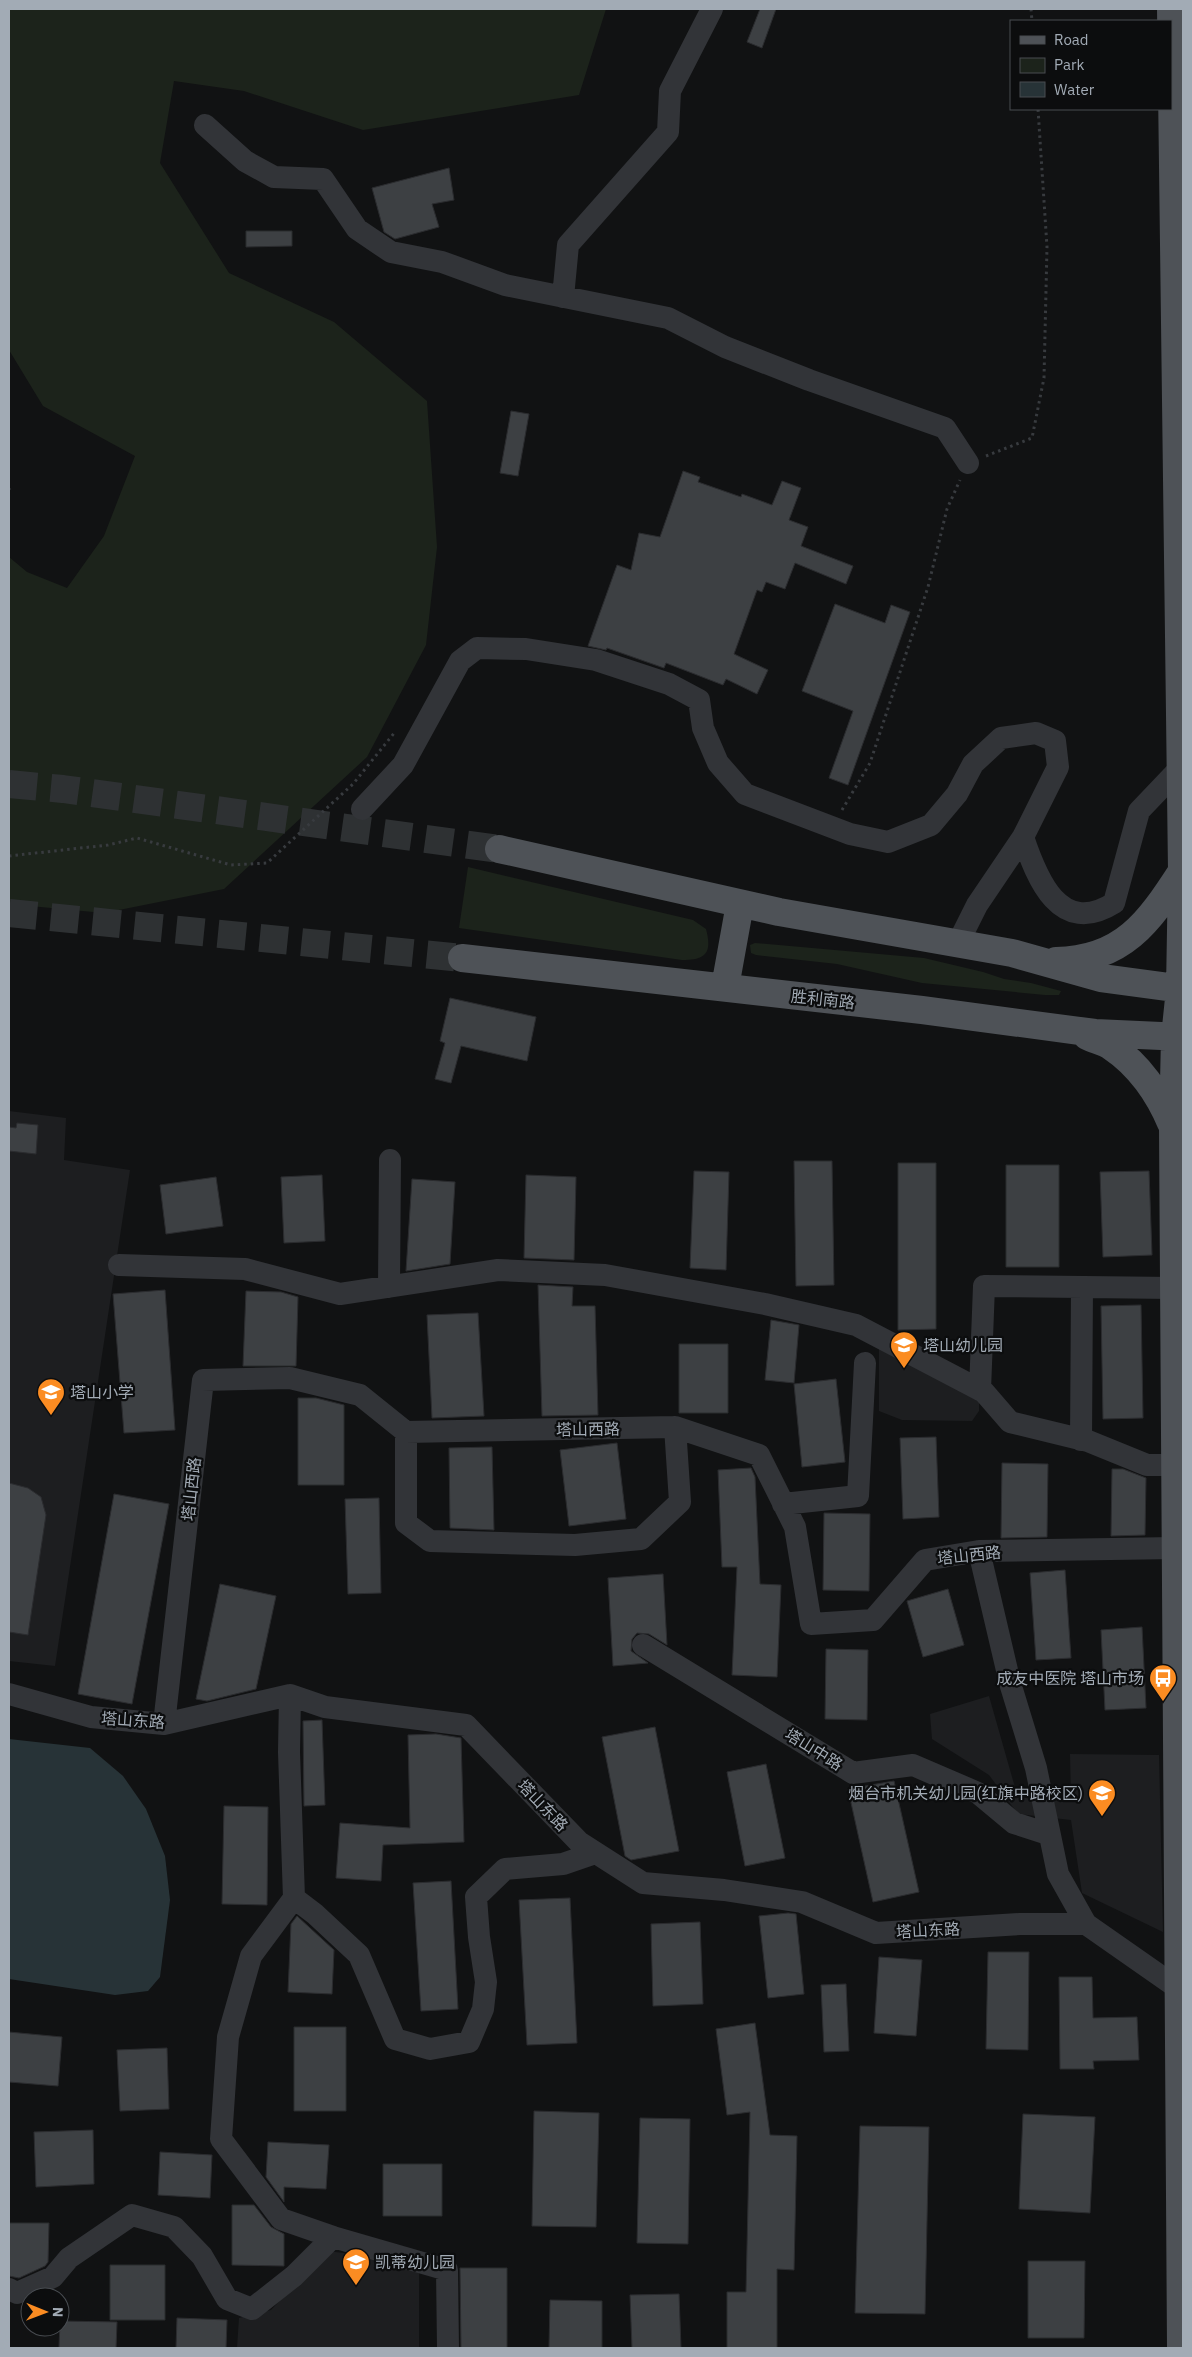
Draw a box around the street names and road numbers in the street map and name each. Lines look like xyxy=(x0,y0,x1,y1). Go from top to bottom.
street label: 胜利南路 xyxy=(790,986,856,1012)
street label: 塔山西路 xyxy=(556,1418,620,1440)
street label: 塔山西路 xyxy=(178,1456,204,1522)
street label: 塔山西路 xyxy=(936,1542,1002,1568)
street label: 塔山东路 xyxy=(100,1708,166,1732)
street label: 塔山中路 xyxy=(782,1724,846,1774)
street label: 塔山东路 xyxy=(514,1775,572,1835)
street label: 塔山东路 xyxy=(896,1918,960,1942)

